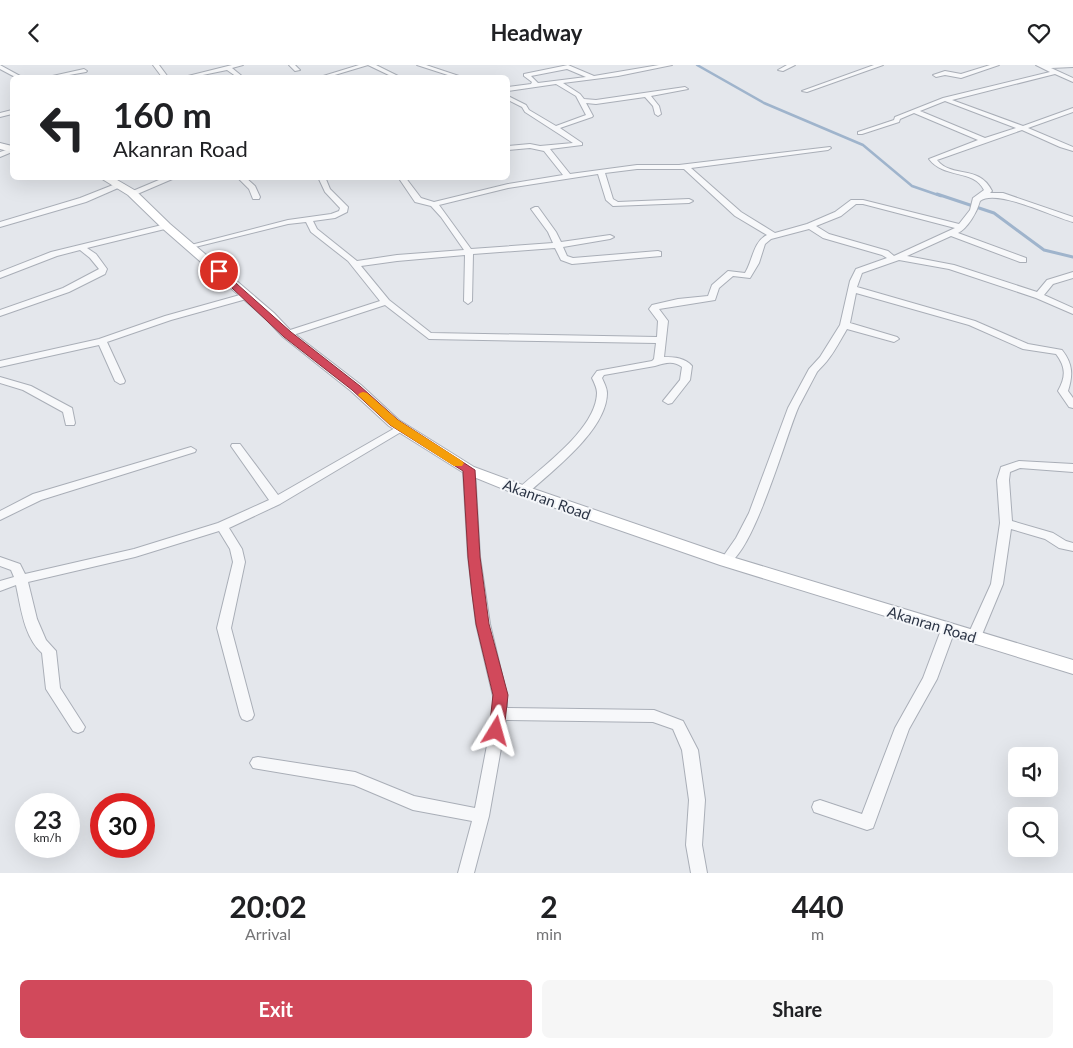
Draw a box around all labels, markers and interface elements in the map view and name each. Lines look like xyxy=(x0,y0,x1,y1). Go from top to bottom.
icon: back xyxy=(20,19,48,47)
text: Headway xyxy=(491,19,582,46)
icon: heart xyxy=(1025,19,1053,47)
text: 160 m xyxy=(113,93,212,135)
icon: left xyxy=(30,95,95,160)
text: Akanran Road xyxy=(113,135,248,162)
pin xyxy=(198,250,240,292)
icon: arrive xyxy=(205,257,233,285)
street label: Akanran Road xyxy=(501,475,593,523)
street label: Akanran Road xyxy=(885,602,979,646)
position arrow xyxy=(469,704,521,756)
map controls xyxy=(1008,747,1058,857)
button: sound xyxy=(1008,747,1058,797)
speed limit sign: 30 xyxy=(90,793,155,858)
text: 23 xyxy=(33,804,62,834)
button: search xyxy=(1008,807,1058,857)
text: km/h xyxy=(33,830,62,845)
text: 20:02 xyxy=(229,888,307,924)
text: 2 xyxy=(540,888,558,924)
text: 440 xyxy=(791,888,844,924)
text: Arrival xyxy=(245,924,291,943)
text: min xyxy=(536,924,562,943)
text: m xyxy=(811,924,824,943)
button: Exit xyxy=(20,980,532,1038)
button: Share xyxy=(542,980,1053,1038)

